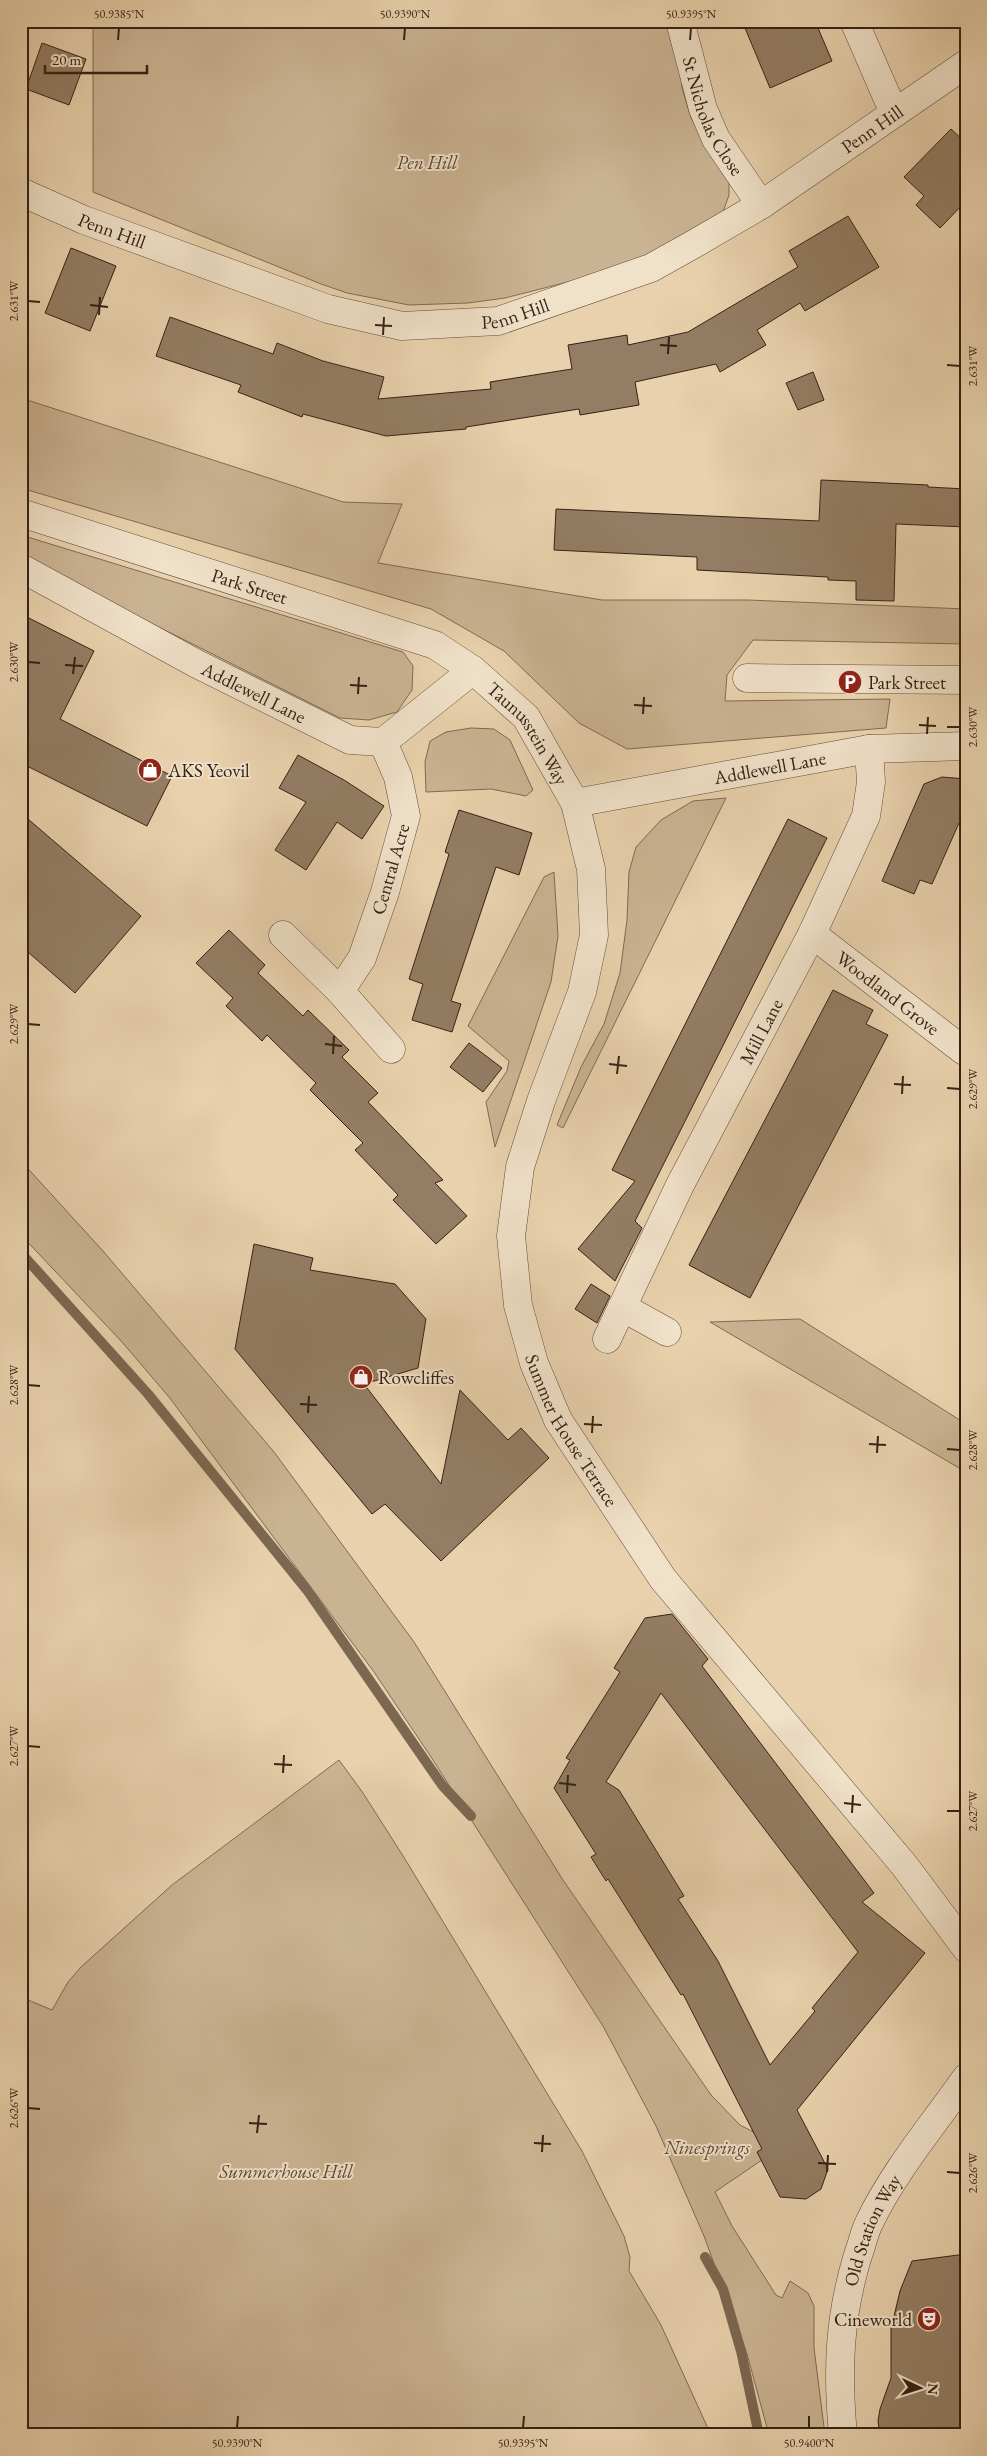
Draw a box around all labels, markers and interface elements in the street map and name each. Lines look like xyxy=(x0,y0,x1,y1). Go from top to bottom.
text: 50.9385°N xyxy=(94,6,145,22)
text: 50.9390°N xyxy=(380,6,431,22)
text: 50.9395°N xyxy=(666,6,717,22)
scale bar xyxy=(45,42,148,74)
text: 20 m xyxy=(52,50,81,69)
street label: St Nicholas Close xyxy=(677,54,749,181)
street label: Penn Hill xyxy=(836,99,908,159)
park label: Pen Hill xyxy=(396,150,458,175)
street label: Penn Hill xyxy=(74,207,150,255)
text: 2.631°W xyxy=(6,280,22,321)
street label: Penn Hill xyxy=(481,292,553,335)
text: 2.631°W xyxy=(965,345,981,386)
street label: Park Street xyxy=(209,563,291,610)
text: 2.630°W xyxy=(6,641,22,682)
street label: Addlewell Lane xyxy=(196,656,310,729)
parking icon: Park Street xyxy=(837,669,863,695)
place label: Park Street xyxy=(868,670,946,695)
street label: Taunusstein Way xyxy=(482,676,574,790)
text: 2.630°W xyxy=(965,706,981,747)
street label: Addlewell Lane xyxy=(711,745,828,790)
shop icon: AKS Yeovil xyxy=(137,757,163,783)
place label: AKS Yeovil xyxy=(167,758,250,783)
street label: Central Acre xyxy=(366,821,415,918)
street label: Woodland Grove xyxy=(831,945,945,1041)
street label: Mill Lane xyxy=(734,994,789,1069)
text: 2.629°W xyxy=(6,1003,22,1044)
text: 2.629°W xyxy=(965,1068,981,1109)
street label: Summer House Terrace xyxy=(519,1351,624,1511)
text: 2.628°W xyxy=(6,1364,22,1405)
shop icon: Rowcliffes xyxy=(348,1364,374,1390)
place label: Rowcliffes xyxy=(378,1365,454,1390)
text: 2.628°W xyxy=(965,1429,981,1470)
text: 2.627°W xyxy=(6,1725,22,1766)
text: 2.627°W xyxy=(965,1790,981,1831)
text: 2.626°W xyxy=(6,2087,22,2128)
park label: Ninesprings xyxy=(663,2135,751,2160)
text: 2.626°W xyxy=(965,2152,981,2193)
park label: Summerhouse Hill xyxy=(218,2159,353,2184)
street label: Old Station Way xyxy=(838,2169,907,2289)
theatre icon: Cineworld xyxy=(916,2306,942,2332)
place label: Cineworld xyxy=(834,2307,912,2332)
north arrow xyxy=(894,2364,944,2414)
text: N xyxy=(924,2383,942,2396)
text: 50.9390°N xyxy=(212,2435,263,2451)
text: 50.9395°N xyxy=(498,2435,549,2451)
text: 50.9400°N xyxy=(784,2435,835,2451)

